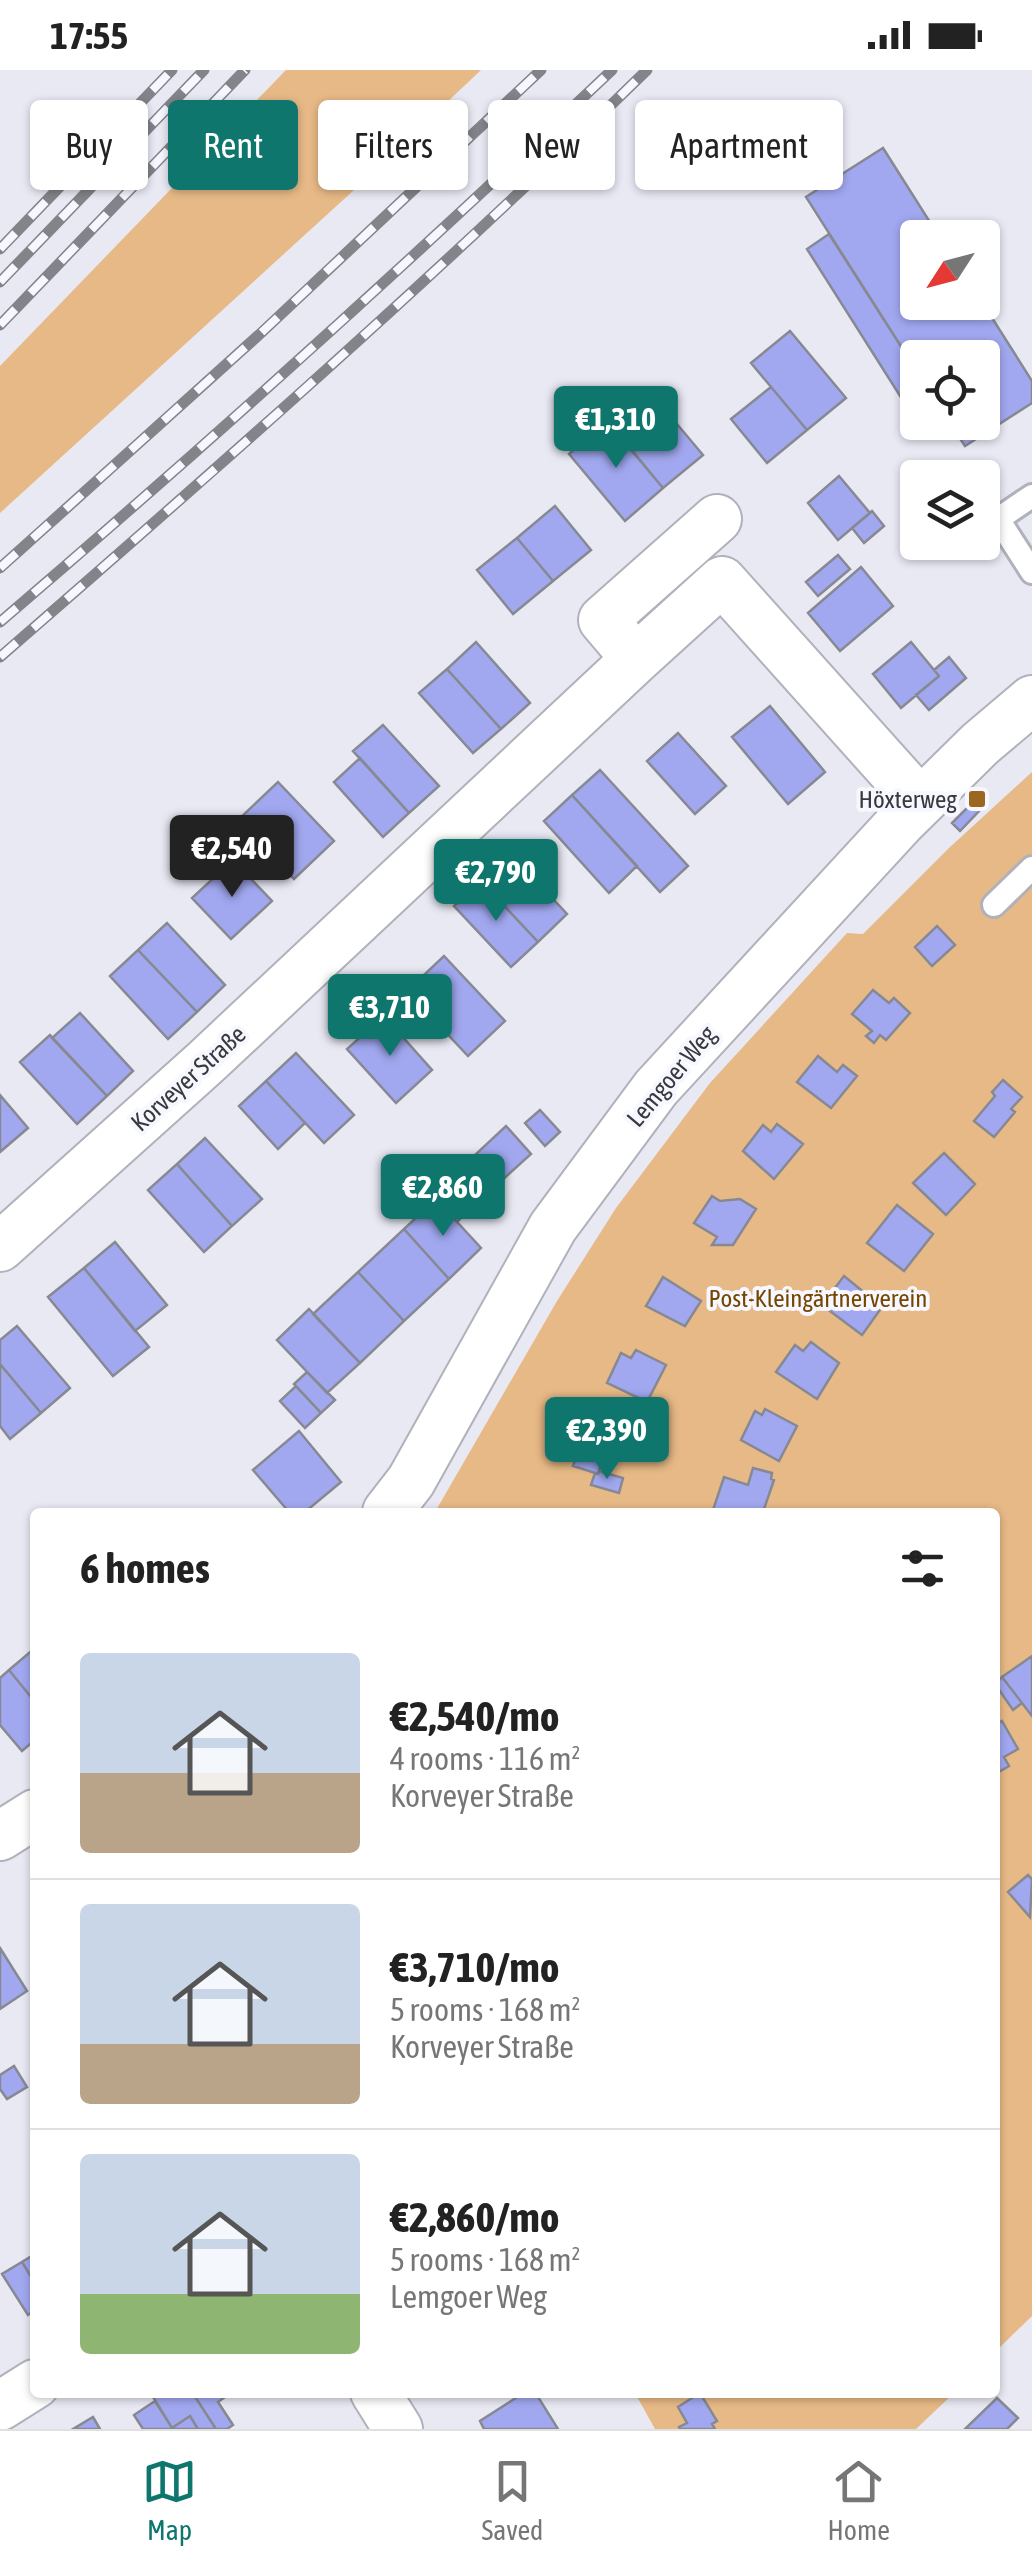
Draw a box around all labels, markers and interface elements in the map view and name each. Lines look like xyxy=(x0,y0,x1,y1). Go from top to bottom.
text: 17:55 xyxy=(50,14,128,57)
chip: Buy xyxy=(30,100,148,190)
chip: Rent xyxy=(168,100,298,190)
chip: Filters xyxy=(318,100,468,190)
chip: New xyxy=(488,100,615,190)
chip: Apartment xyxy=(635,100,843,190)
north arrow xyxy=(900,220,1000,320)
map controls xyxy=(900,220,1000,560)
button: locate xyxy=(900,340,1000,440)
pin: €1,310 xyxy=(535,386,697,471)
text: €1,310 xyxy=(576,400,656,437)
button: layers xyxy=(900,460,1000,560)
place label: Höxterweg xyxy=(858,785,957,813)
marker: Höxterweg xyxy=(966,788,988,810)
pin: €2,540 xyxy=(151,815,313,900)
text: €2,540 xyxy=(192,829,272,866)
pin: €2,790 xyxy=(415,839,577,924)
text: €2,790 xyxy=(456,853,536,890)
pin: €3,710 xyxy=(309,974,471,1059)
text: €3,710 xyxy=(350,988,430,1025)
street label: Korveyer Straße xyxy=(125,1020,251,1136)
street label: Lemgoer Weg xyxy=(621,1020,721,1132)
pin: €2,860 xyxy=(362,1154,524,1239)
text: €2,860 xyxy=(403,1168,483,1205)
park label: Post-Kleingärtnerverein xyxy=(709,1284,927,1312)
pin: €2,390 xyxy=(526,1397,688,1482)
text: €2,390 xyxy=(567,1411,647,1448)
icon: filters xyxy=(895,1541,950,1596)
text: 6 homes xyxy=(80,1544,210,1592)
text: €2,540/mo xyxy=(390,1692,560,1740)
icon: home xyxy=(160,1693,280,1813)
text: 4 rooms · 116 m² xyxy=(390,1740,580,1777)
text: Korveyer Straße xyxy=(390,1777,574,1814)
text: €3,710/mo xyxy=(390,1943,560,1991)
icon: home xyxy=(160,1944,280,2064)
text: 5 rooms · 168 m² xyxy=(390,1991,580,2028)
text: Korveyer Straße xyxy=(390,2028,574,2065)
text: €2,860/mo xyxy=(390,2193,560,2241)
icon: home xyxy=(160,2194,280,2314)
text: 5 rooms · 168 m² xyxy=(390,2241,580,2278)
text: Lemgoer Weg xyxy=(390,2278,547,2315)
tab: Map xyxy=(142,2454,197,2546)
tab: Saved xyxy=(481,2454,543,2546)
tab: Home xyxy=(828,2454,890,2546)

